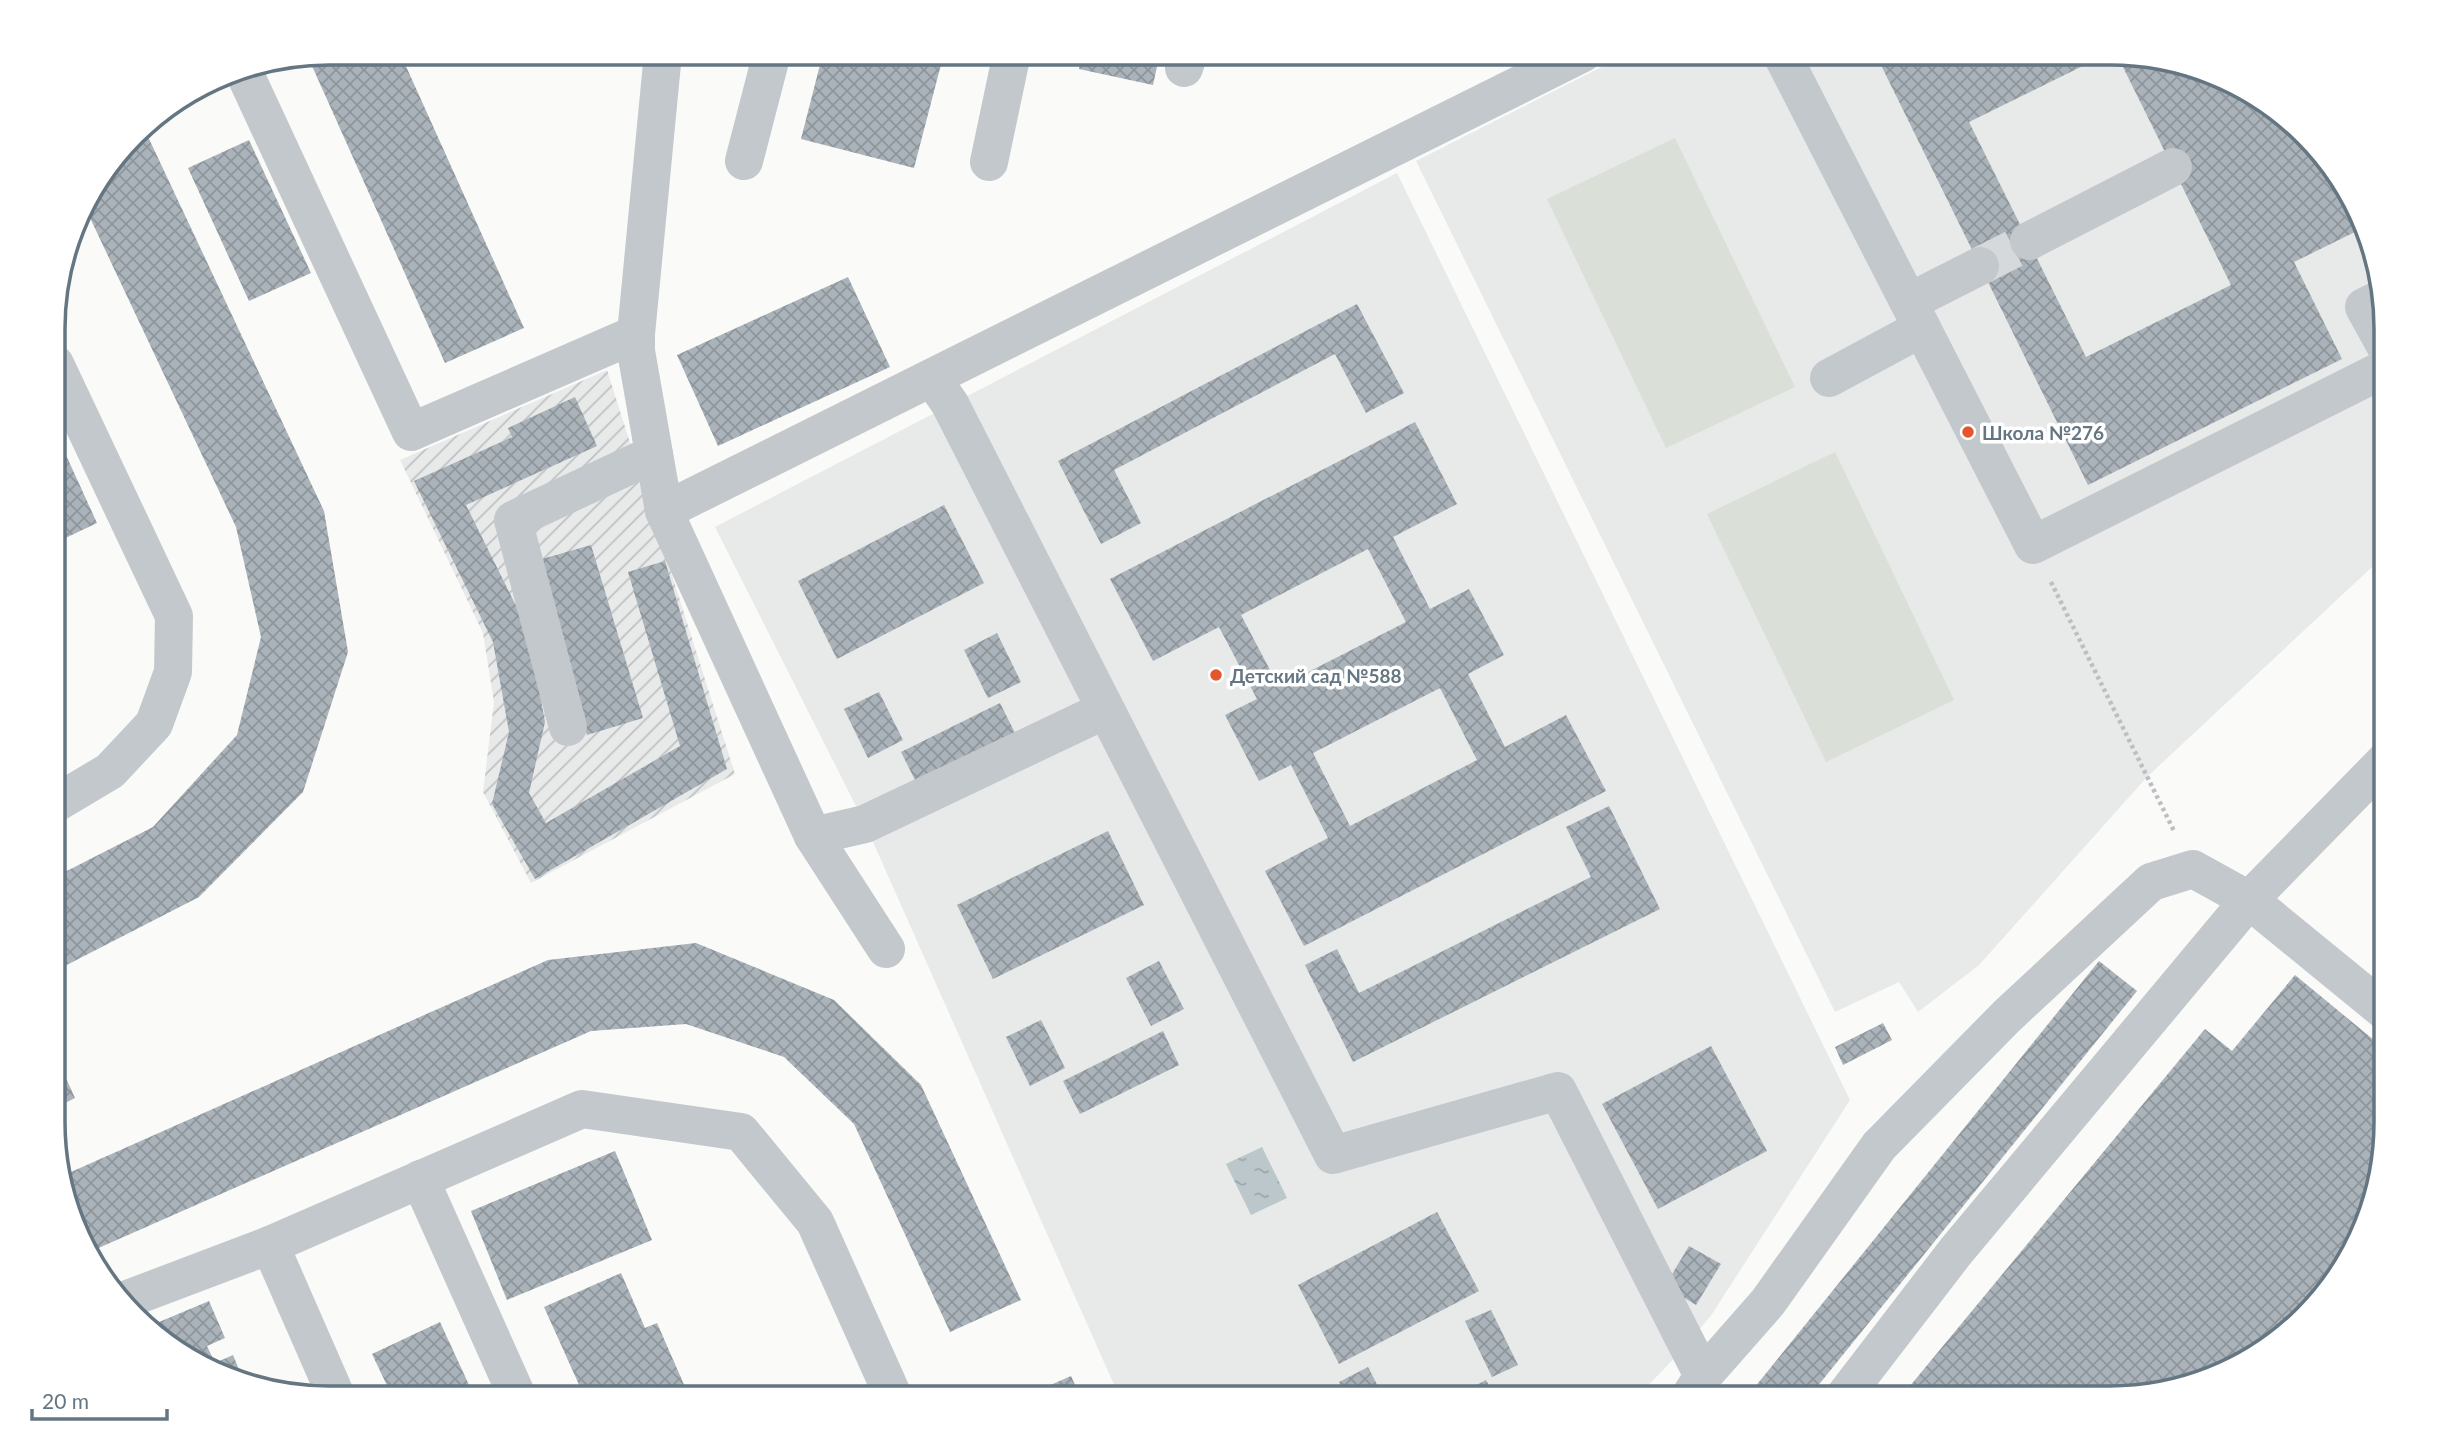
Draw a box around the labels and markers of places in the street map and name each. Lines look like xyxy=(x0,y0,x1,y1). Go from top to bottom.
place label: Школа №276 xyxy=(1982,421,2104,444)
marker: Школа №276 xyxy=(1960,424,1976,440)
place label: Детский сад №588 xyxy=(1230,664,1402,687)
marker: Детский сад №588 xyxy=(1208,667,1224,683)

